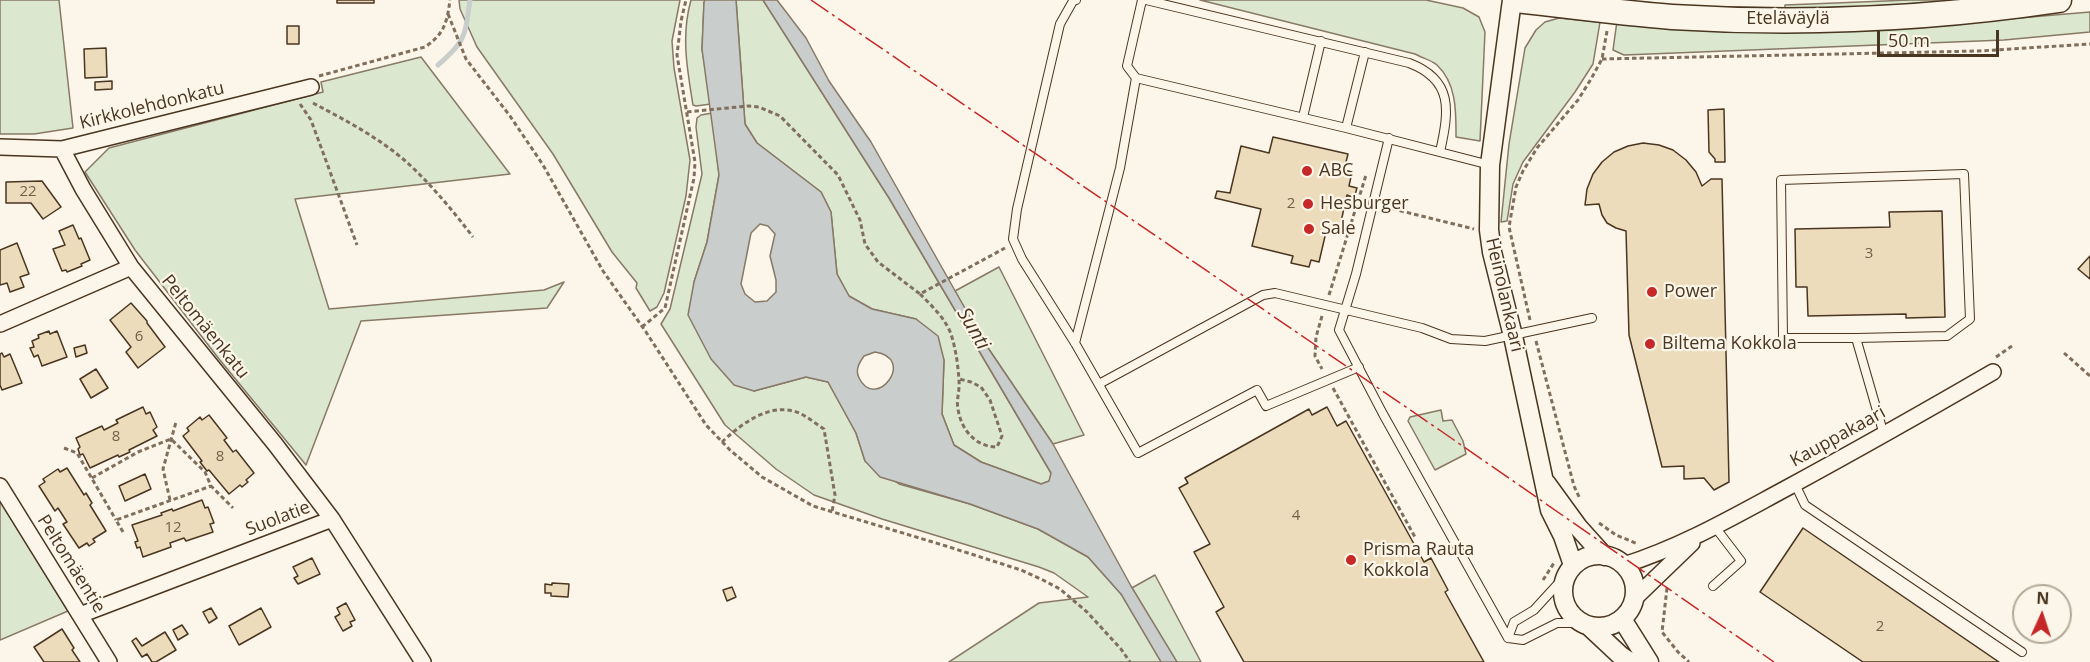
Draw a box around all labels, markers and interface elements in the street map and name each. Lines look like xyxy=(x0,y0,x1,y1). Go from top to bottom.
street label: Eteläväylä xyxy=(1746,8,1830,30)
scale bar xyxy=(1880,18,2002,56)
text: 50 m xyxy=(1888,28,1930,52)
street label: Kirkkolehdonkatu xyxy=(78,78,226,134)
place label: ABC xyxy=(1319,160,1353,182)
marker: ABC xyxy=(1300,164,1314,178)
house number: 22 xyxy=(19,183,37,201)
place label: Hesburger xyxy=(1320,193,1409,215)
house number: 2 xyxy=(1287,195,1295,213)
marker: Hesburger xyxy=(1301,197,1315,211)
place label: Sale xyxy=(1321,218,1356,240)
marker: Sale xyxy=(1302,222,1316,236)
street label: Heinolankaari xyxy=(1480,236,1528,354)
house number: 3 xyxy=(1865,245,1873,263)
street label: Peltomäenkatu xyxy=(157,271,253,383)
place label: Power xyxy=(1664,281,1717,303)
marker: Power xyxy=(1645,285,1659,299)
water label: Sunti xyxy=(951,304,995,354)
house number: 6 xyxy=(135,328,143,346)
place label: Biltema Kokkola xyxy=(1662,333,1797,355)
marker: Biltema Kokkola xyxy=(1643,337,1657,351)
street label: Kauppakaari xyxy=(1787,402,1889,472)
house number: 8 xyxy=(112,428,120,446)
house number: 8 xyxy=(216,448,224,466)
street label: Suolatie xyxy=(243,497,313,541)
house number: 4 xyxy=(1292,507,1300,525)
street label: Peltomäentie xyxy=(32,511,110,617)
house number: 12 xyxy=(164,519,182,537)
place label: Prisma Rauta Kokkola xyxy=(1363,539,1474,582)
marker: Prisma Rauta Kokkola xyxy=(1344,553,1358,567)
north arrow xyxy=(2012,584,2072,644)
text: N xyxy=(2036,587,2050,609)
house number: 2 xyxy=(1876,618,1884,636)

